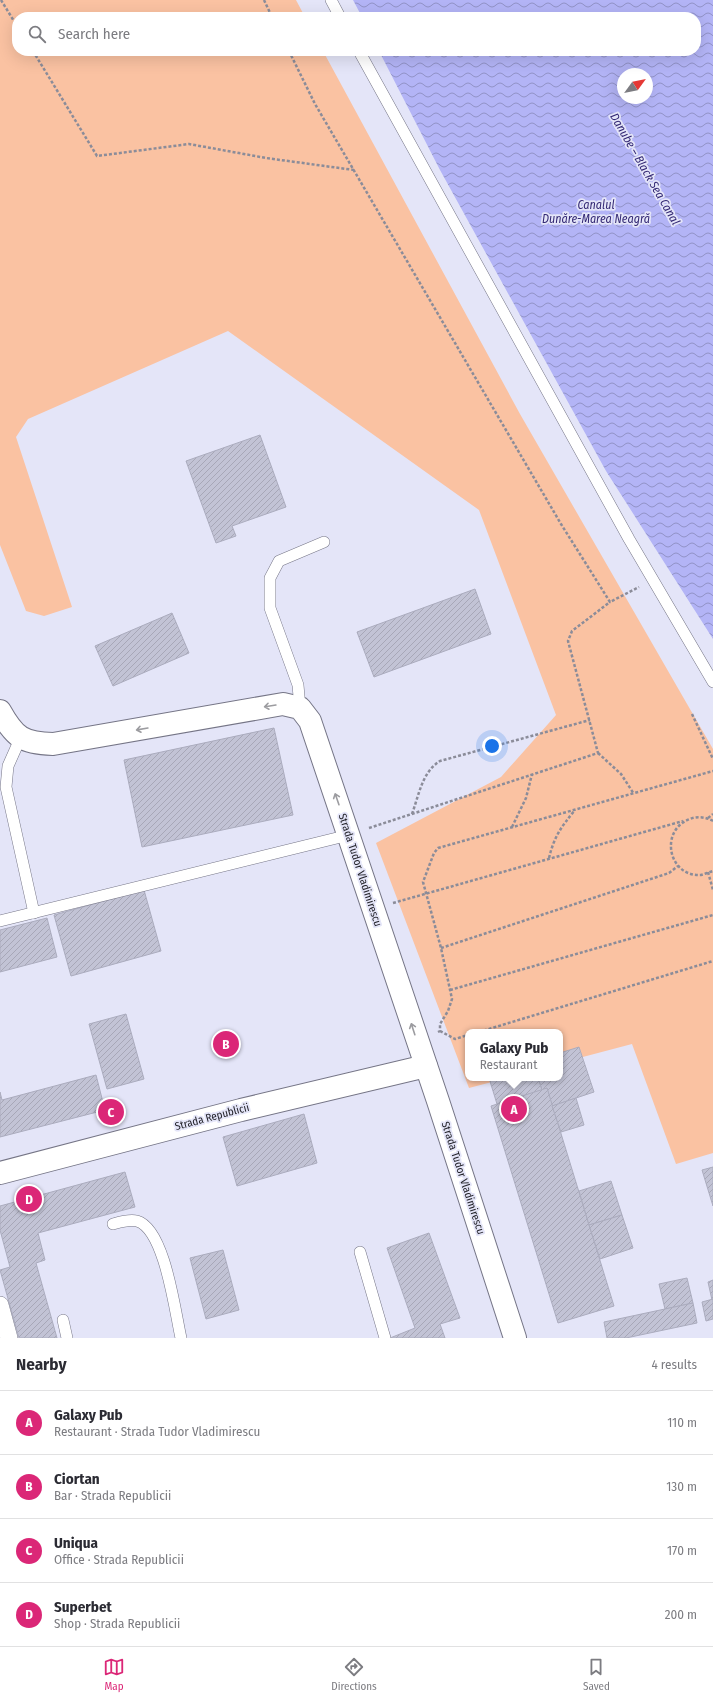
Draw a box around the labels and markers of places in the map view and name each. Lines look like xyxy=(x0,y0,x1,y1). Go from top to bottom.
pin: B xyxy=(213,1029,239,1059)
pin: A xyxy=(501,1094,527,1124)
pin: C xyxy=(98,1097,124,1127)
pin: D xyxy=(16,1184,42,1214)

